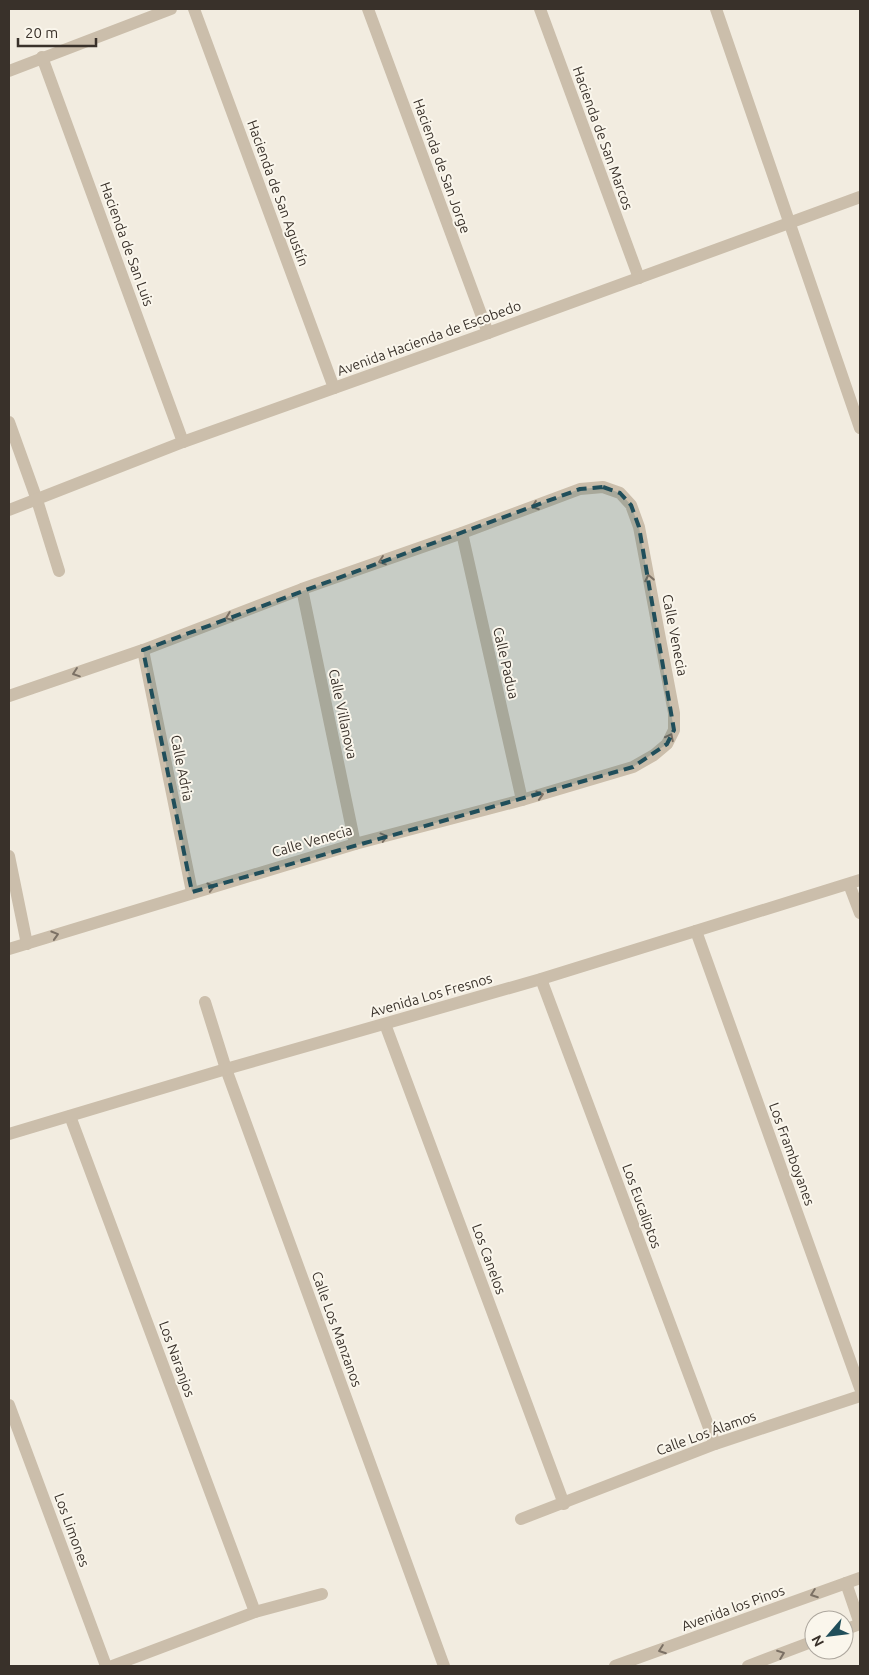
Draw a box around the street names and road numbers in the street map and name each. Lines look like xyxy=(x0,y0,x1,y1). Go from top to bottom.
street label: Hacienda de San Marcos xyxy=(570,64,636,212)
street label: Hacienda de San Jorge xyxy=(410,96,474,236)
street label: Hacienda de San Agustín xyxy=(244,118,312,268)
street label: Hacienda de San Luis xyxy=(97,180,157,308)
street label: Avenida Hacienda de Escobedo xyxy=(335,297,523,379)
street label: Calle Venecia xyxy=(659,593,691,677)
street label: Calle Padua xyxy=(490,626,522,700)
street label: Calle Villanova xyxy=(326,668,360,760)
street label: Calle Adria xyxy=(168,733,196,803)
street label: Calle Venecia xyxy=(270,822,354,860)
street label: Avenida Los Fresnos xyxy=(368,970,494,1020)
street label: Los Framboyanes xyxy=(766,1100,818,1208)
street label: Los Eucaliptos xyxy=(619,1161,665,1251)
street label: Los Canelos xyxy=(469,1221,509,1297)
street label: Calle Los Manzanos xyxy=(309,1269,365,1389)
street label: Los Naranjos xyxy=(156,1319,198,1399)
street label: Calle Los Álamos xyxy=(654,1407,758,1458)
street label: Los Limones xyxy=(51,1491,93,1569)
street label: Avenida los Pinos xyxy=(679,1582,787,1634)

